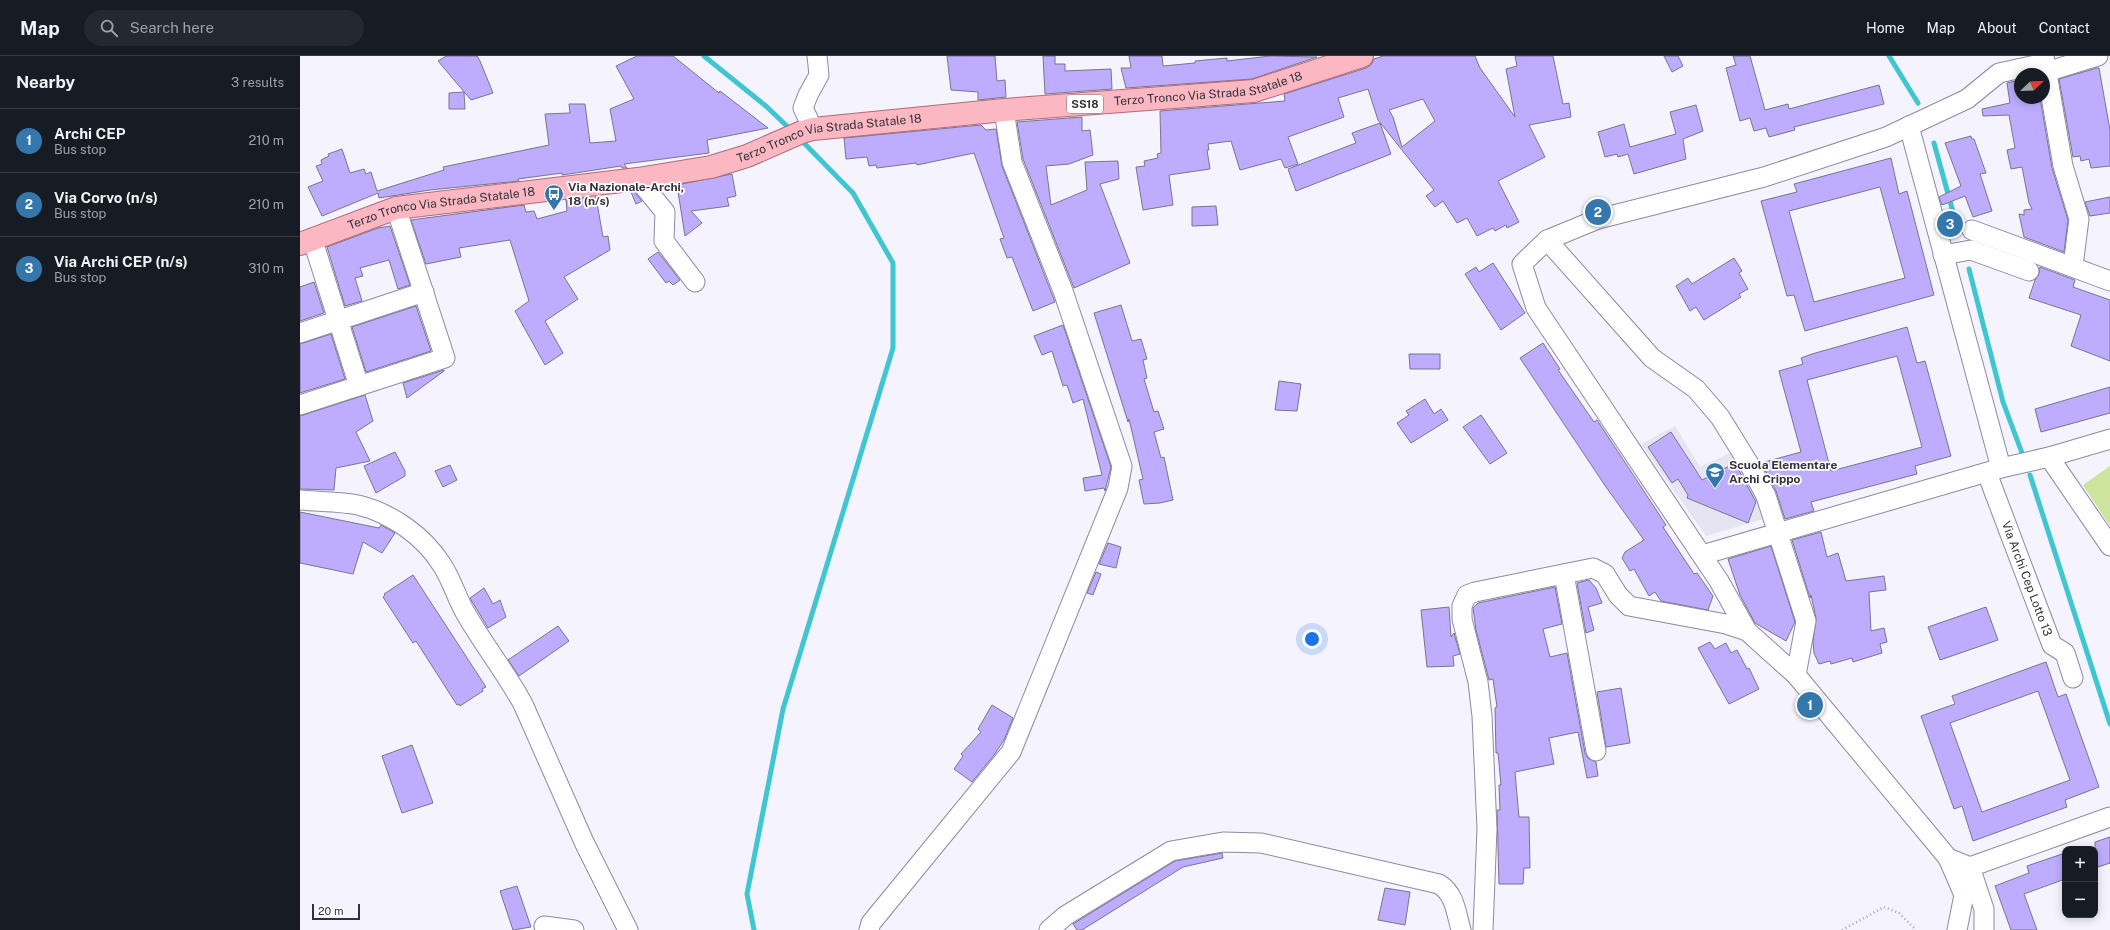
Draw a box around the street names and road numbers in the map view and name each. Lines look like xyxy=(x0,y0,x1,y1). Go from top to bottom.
street label: Terzo Tronco Via Strada Statale 18 xyxy=(1113,69,1304,109)
road number: SS18 xyxy=(1067,95,1103,113)
street label: Terzo Tronco Via Strada Statale 18 xyxy=(735,111,923,166)
street label: Terzo Tronco Via Strada Statale 18 xyxy=(346,184,536,232)
street label: Via Archi Cep Lotto 13 xyxy=(1999,519,2055,638)

